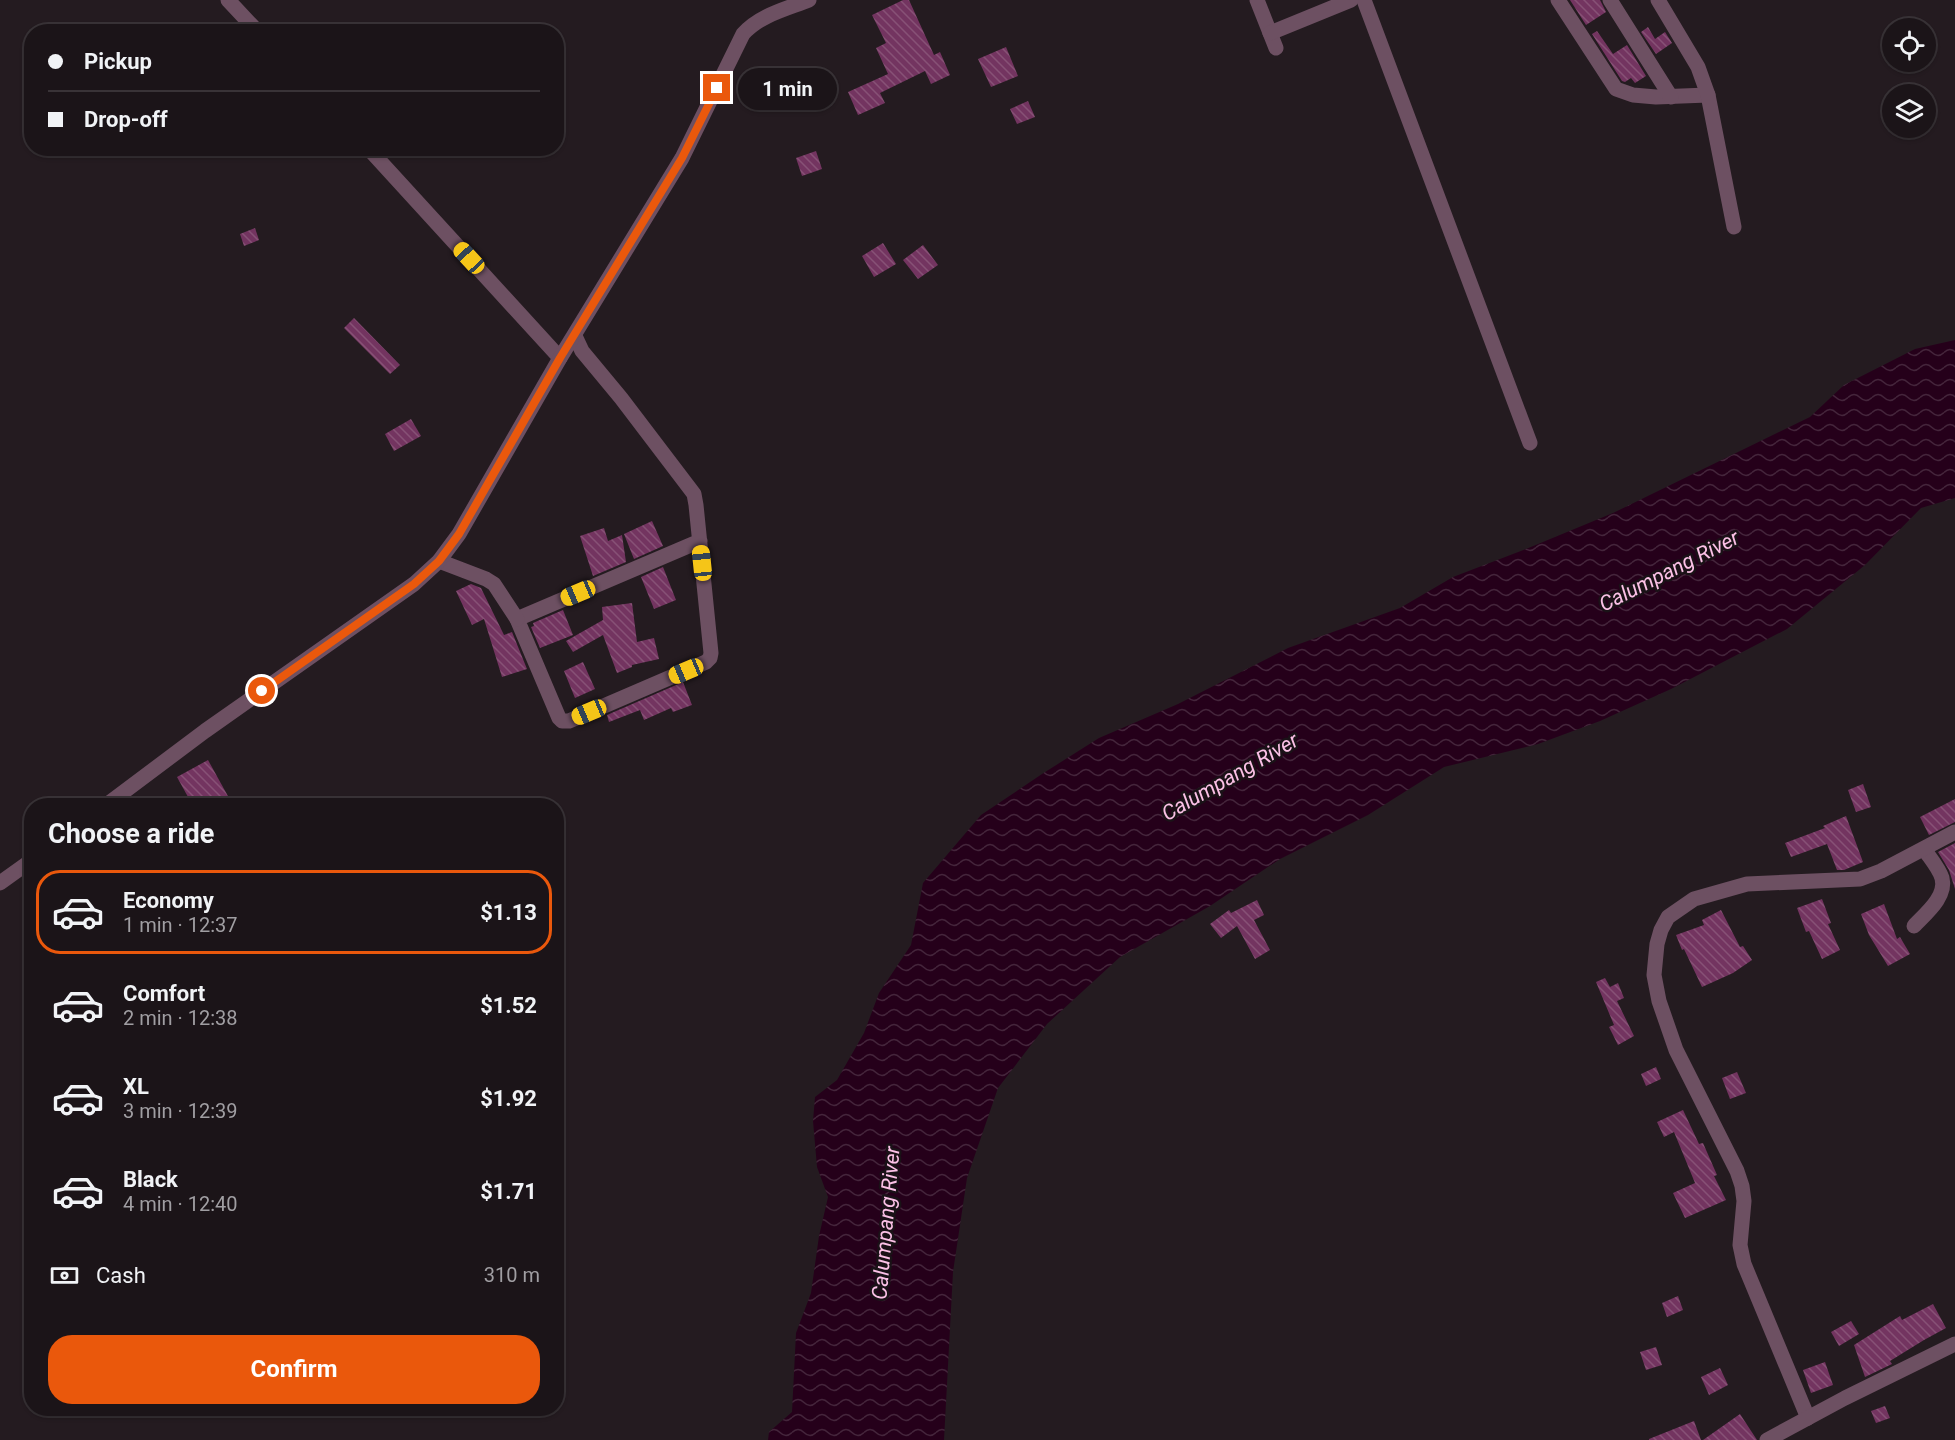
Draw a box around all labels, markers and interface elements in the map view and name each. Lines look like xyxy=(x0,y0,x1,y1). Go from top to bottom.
map controls xyxy=(1882,18,1936,138)
button: locate xyxy=(1882,18,1936,72)
text: Pickup xyxy=(84,49,152,74)
callout: 1 min xyxy=(738,67,837,109)
route end xyxy=(703,74,730,101)
text: 1 min xyxy=(762,77,813,101)
button: layers xyxy=(1882,84,1936,138)
text: Drop-off xyxy=(84,107,168,132)
car xyxy=(450,239,488,277)
water label: Calumpang River xyxy=(1595,525,1744,617)
car xyxy=(691,544,713,582)
car xyxy=(558,578,598,608)
car xyxy=(666,656,706,686)
route start xyxy=(248,677,275,704)
car xyxy=(569,697,609,727)
water label: Calumpang River xyxy=(1157,728,1304,826)
text: Choose a ride xyxy=(48,818,214,850)
icon: car xyxy=(51,885,105,939)
text: Economy xyxy=(123,888,214,913)
text: $1.13 xyxy=(480,900,537,925)
text: 1 min · 12:37 xyxy=(123,913,238,937)
icon: car xyxy=(51,978,105,1032)
text: Comfort xyxy=(123,981,205,1006)
text: $1.52 xyxy=(480,993,537,1018)
text: 2 min · 12:38 xyxy=(123,1006,238,1030)
icon: car xyxy=(51,1071,105,1125)
text: XL xyxy=(123,1074,149,1099)
text: $1.92 xyxy=(480,1086,537,1111)
text: 3 min · 12:39 xyxy=(123,1099,238,1123)
water label: Calumpang River xyxy=(867,1144,905,1301)
icon: car xyxy=(51,1164,105,1218)
text: Black xyxy=(123,1167,178,1192)
text: $1.71 xyxy=(480,1179,537,1204)
text: 4 min · 12:40 xyxy=(123,1192,238,1216)
icon: cash xyxy=(48,1259,81,1292)
text: Cash xyxy=(96,1263,146,1288)
text: 310 m xyxy=(484,1263,540,1287)
button: Confirm xyxy=(48,1335,540,1404)

